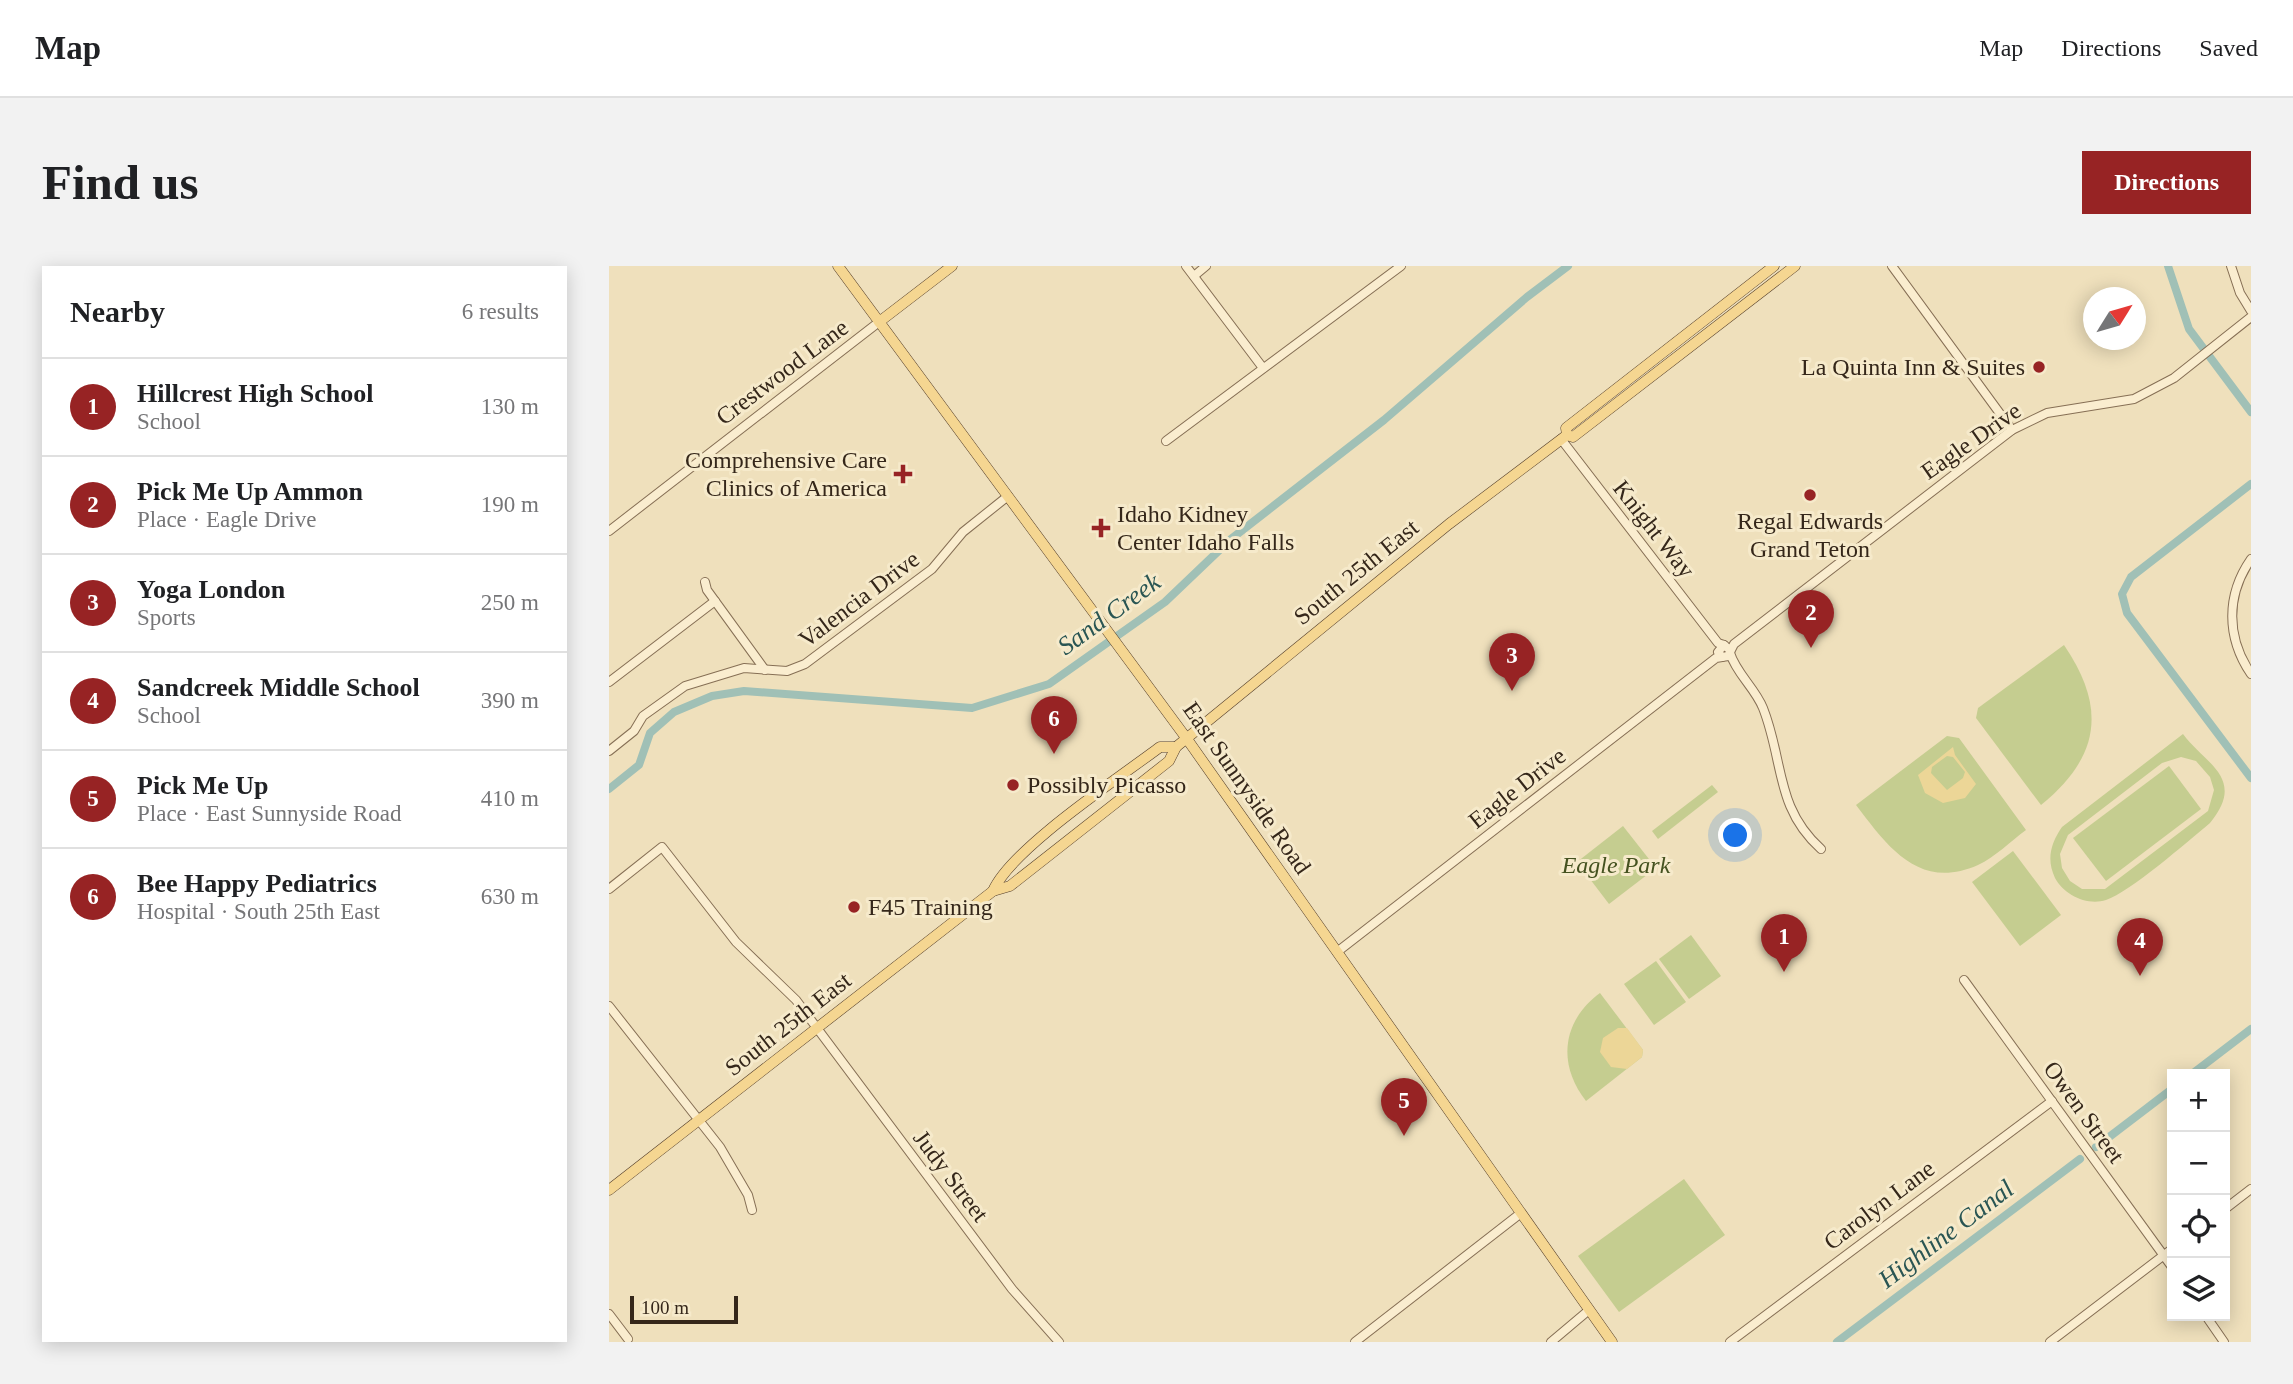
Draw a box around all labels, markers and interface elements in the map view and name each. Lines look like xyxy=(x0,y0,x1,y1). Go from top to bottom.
text: Map xyxy=(35,30,101,66)
text: Map xyxy=(1979,35,2023,61)
text: Directions xyxy=(2061,35,2161,61)
text: Saved xyxy=(2199,35,2258,61)
button: Directions xyxy=(2082,151,2251,214)
text: Find us xyxy=(42,155,199,210)
north arrow xyxy=(2083,287,2146,350)
text: Nearby xyxy=(70,295,165,328)
text: 6 results xyxy=(462,299,539,324)
street label: Crestwood Lane xyxy=(711,314,853,430)
place label: La Quinta Inn & Suites xyxy=(1801,354,2025,380)
marker: La Quinta Inn & Suites xyxy=(2031,359,2047,375)
text: Hillcrest High School xyxy=(137,379,373,408)
text: 1 xyxy=(87,394,99,419)
text: 130 m xyxy=(481,394,539,419)
street label: Eagle Drive xyxy=(1916,397,2026,485)
text: School xyxy=(137,409,201,434)
place label: Comprehensive Care Clinics of America xyxy=(685,447,887,501)
marker: Comprehensive Care Clinics of America xyxy=(893,464,913,484)
street label: Knight Way xyxy=(1608,475,1700,583)
text: Pick Me Up Ammon xyxy=(137,477,363,506)
marker: Regal Edwards Grand Teton xyxy=(1802,487,1818,503)
text: 2 xyxy=(87,492,99,517)
text: 190 m xyxy=(481,492,539,517)
place label: Idaho Kidney Center Idaho Falls xyxy=(1117,501,1294,555)
text: Place · Eagle Drive xyxy=(137,507,316,532)
place label: Regal Edwards Grand Teton xyxy=(1737,508,1883,562)
street label: South 25th East xyxy=(1289,514,1423,630)
marker: Idaho Kidney Center Idaho Falls xyxy=(1091,518,1111,538)
street label: Valencia Drive xyxy=(794,546,924,652)
water label: Sand Creek xyxy=(1052,567,1166,661)
text: Yoga London xyxy=(137,575,285,604)
text: 3 xyxy=(87,590,99,615)
text: 250 m xyxy=(481,590,539,615)
pin: 2 xyxy=(1788,590,1834,648)
text: Sports xyxy=(137,605,196,630)
pin: 3 xyxy=(1489,633,1535,691)
text: Sandcreek Middle School xyxy=(137,673,420,702)
text: 4 xyxy=(87,688,99,713)
text: 390 m xyxy=(481,688,539,713)
pin: 6 xyxy=(1031,696,1077,754)
street label: East Sunnyside Road xyxy=(1178,697,1316,879)
text: School xyxy=(137,703,201,728)
street label: Eagle Drive xyxy=(1464,742,1570,834)
text: Pick Me Up xyxy=(137,771,268,800)
place label: Possibly Picasso xyxy=(1027,772,1186,798)
marker: Possibly Picasso xyxy=(1005,777,1021,793)
text: 5 xyxy=(87,786,99,811)
text: 410 m xyxy=(481,786,539,811)
text: Place · East Sunnyside Road xyxy=(137,801,401,826)
your location xyxy=(1718,818,1752,852)
park label: Eagle Park xyxy=(1561,852,1671,878)
text: Bee Happy Pediatrics xyxy=(137,869,377,898)
text: 6 xyxy=(87,884,99,909)
text: 630 m xyxy=(481,884,539,909)
place label: F45 Training xyxy=(868,894,993,920)
text: Hospital · South 25th East xyxy=(137,899,380,924)
marker: F45 Training xyxy=(846,899,862,915)
pin: 1 xyxy=(1761,914,1807,972)
pin: 4 xyxy=(2117,918,2163,976)
street label: South 25th East xyxy=(720,967,856,1081)
street label: Owen Street xyxy=(2038,1056,2130,1168)
map controls xyxy=(2167,1069,2230,1321)
button: + xyxy=(2167,1069,2230,1132)
pin: 5 xyxy=(1381,1078,1427,1136)
street label: Judy Street xyxy=(908,1125,994,1227)
button: − xyxy=(2167,1132,2230,1195)
street label: Carolyn Lane xyxy=(1819,1155,1939,1255)
water label: Highline Canal xyxy=(1872,1174,2019,1295)
button: locate xyxy=(2167,1195,2230,1258)
button: layers xyxy=(2167,1258,2230,1321)
scale bar xyxy=(630,1293,739,1325)
text: 100 m xyxy=(641,1297,689,1318)

